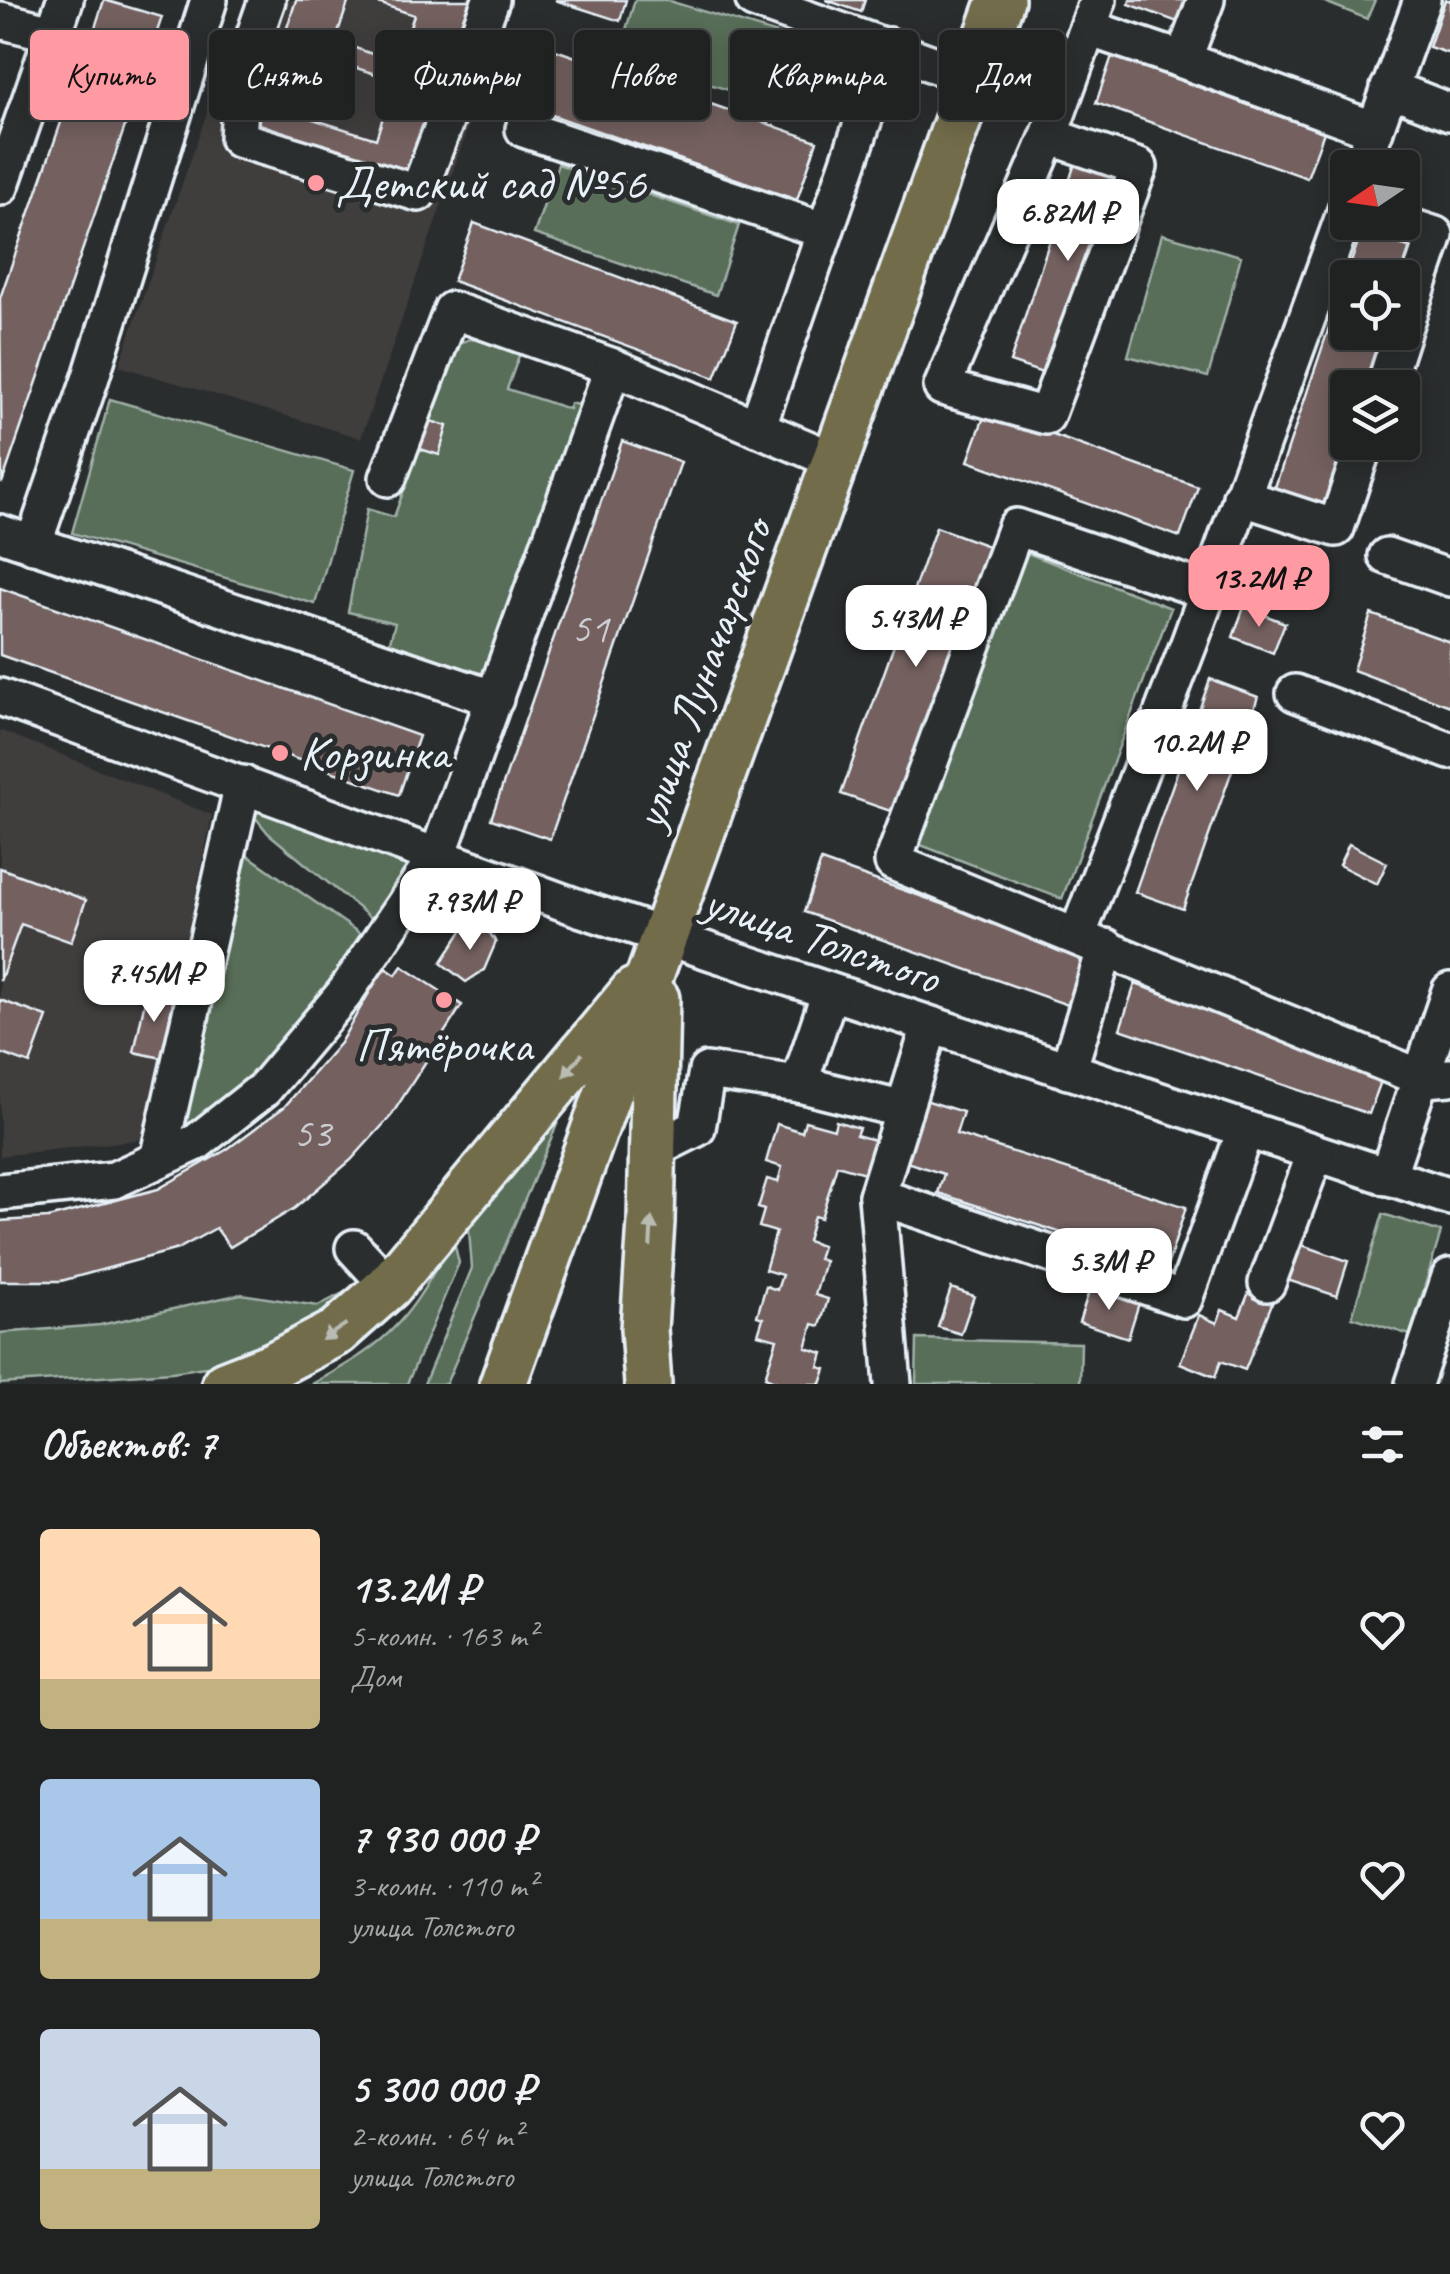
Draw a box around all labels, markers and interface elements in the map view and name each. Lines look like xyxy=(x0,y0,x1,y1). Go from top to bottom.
chip: Купить xyxy=(30,30,189,120)
chip: Снять xyxy=(209,30,355,120)
chip: Фильтры xyxy=(375,30,554,120)
chip: Новое xyxy=(574,30,710,120)
chip: Квартира xyxy=(730,30,919,120)
chip: Дом xyxy=(939,30,1065,120)
north arrow xyxy=(1330,150,1420,240)
map controls xyxy=(1330,150,1420,460)
place label: Детский сад №56 xyxy=(336,153,647,213)
marker: Детский сад №56 xyxy=(305,172,327,194)
pin: 6.82M ₽ xyxy=(976,179,1160,264)
text: 6.82M ₽ xyxy=(1019,191,1117,232)
button: locate xyxy=(1330,260,1420,350)
button: layers xyxy=(1330,370,1420,460)
street label: улица Луначарского xyxy=(617,506,787,840)
pin: 13.2M ₽ xyxy=(1167,545,1351,630)
text: 13.2M ₽ xyxy=(1210,557,1308,598)
pin: 5.43M ₽ xyxy=(824,585,1008,670)
text: 5.43M ₽ xyxy=(868,597,964,638)
house number: 51 xyxy=(571,602,611,655)
pin: 10.2M ₽ xyxy=(1105,709,1289,794)
text: 10.2M ₽ xyxy=(1148,721,1246,762)
place label: Корзинка xyxy=(300,723,453,783)
marker: Корзинка xyxy=(269,742,291,764)
pin: 7.93M ₽ xyxy=(378,868,562,953)
street label: улица Толстого xyxy=(694,870,949,1008)
text: 7.93M ₽ xyxy=(422,880,518,921)
pin: 7.45M ₽ xyxy=(62,940,246,1025)
text: 7.45M ₽ xyxy=(106,952,202,993)
marker: Пятёрочка xyxy=(433,989,455,1011)
place label: Пятёрочка xyxy=(356,1015,535,1075)
one-way arrow xyxy=(563,1053,584,1078)
house number: 53 xyxy=(293,1107,334,1160)
one-way arrow xyxy=(643,1215,659,1247)
pin: 5.3M ₽ xyxy=(1028,1228,1190,1313)
text: 5.3M ₽ xyxy=(1068,1240,1150,1281)
one-way arrow xyxy=(320,1322,347,1341)
icon: filters xyxy=(1355,1417,1410,1472)
text: Объектов: 7 xyxy=(40,1418,215,1471)
text: 13.2M ₽ xyxy=(350,1562,478,1615)
icon: home xyxy=(120,1569,240,1689)
icon: heart xyxy=(1355,1602,1410,1657)
text: 5-комн. · 163 m² xyxy=(350,1615,537,1656)
text: Дом xyxy=(350,1656,401,1697)
text: 7 930 000 ₽ xyxy=(350,1812,534,1865)
icon: home xyxy=(120,1819,240,1939)
icon: heart xyxy=(1355,1852,1410,1907)
text: 3-комн. · 110 m² xyxy=(350,1865,537,1906)
text: улица Толстого xyxy=(350,1906,513,1947)
text: 5 300 000 ₽ xyxy=(350,2062,534,2115)
icon: home xyxy=(120,2069,240,2189)
icon: heart xyxy=(1355,2102,1410,2157)
text: 2-комн. · 64 m² xyxy=(350,2115,522,2156)
text: улица Толстого xyxy=(350,2156,513,2197)

